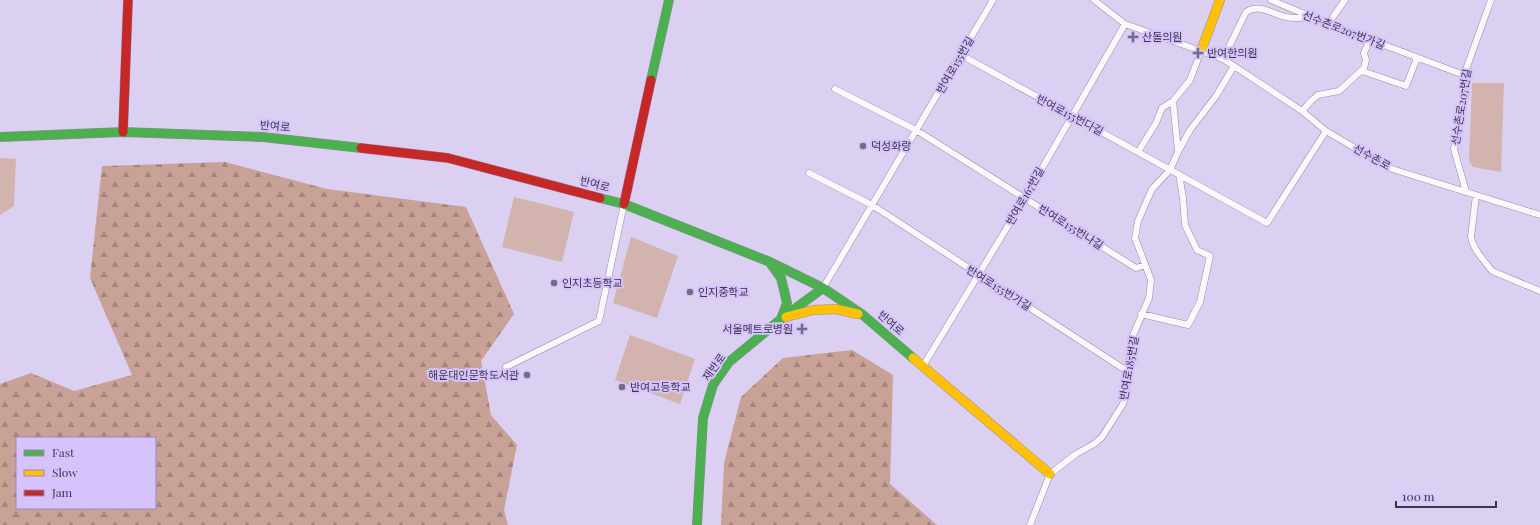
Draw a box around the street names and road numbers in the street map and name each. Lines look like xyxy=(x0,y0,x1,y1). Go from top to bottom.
street label: 선수촌로207번가길 xyxy=(1301,7,1388,52)
street label: 반여로155번길 xyxy=(932,33,977,96)
street label: 선수촌로207번길 xyxy=(1447,68,1474,146)
street label: 반여로155번다길 xyxy=(1034,91,1106,139)
street label: 반여로 xyxy=(259,117,291,134)
street label: 선수촌로 xyxy=(1351,140,1394,173)
street label: 반여로167번길 xyxy=(1002,164,1047,228)
street label: 반여로 xyxy=(579,172,612,195)
street label: 반여로155번나길 xyxy=(1036,201,1107,252)
street label: 반여로155번가길 xyxy=(964,262,1035,313)
street label: 반여로 xyxy=(875,307,908,338)
street label: 반여로185번길 xyxy=(1115,335,1142,401)
street label: 재반로 xyxy=(699,350,729,383)

